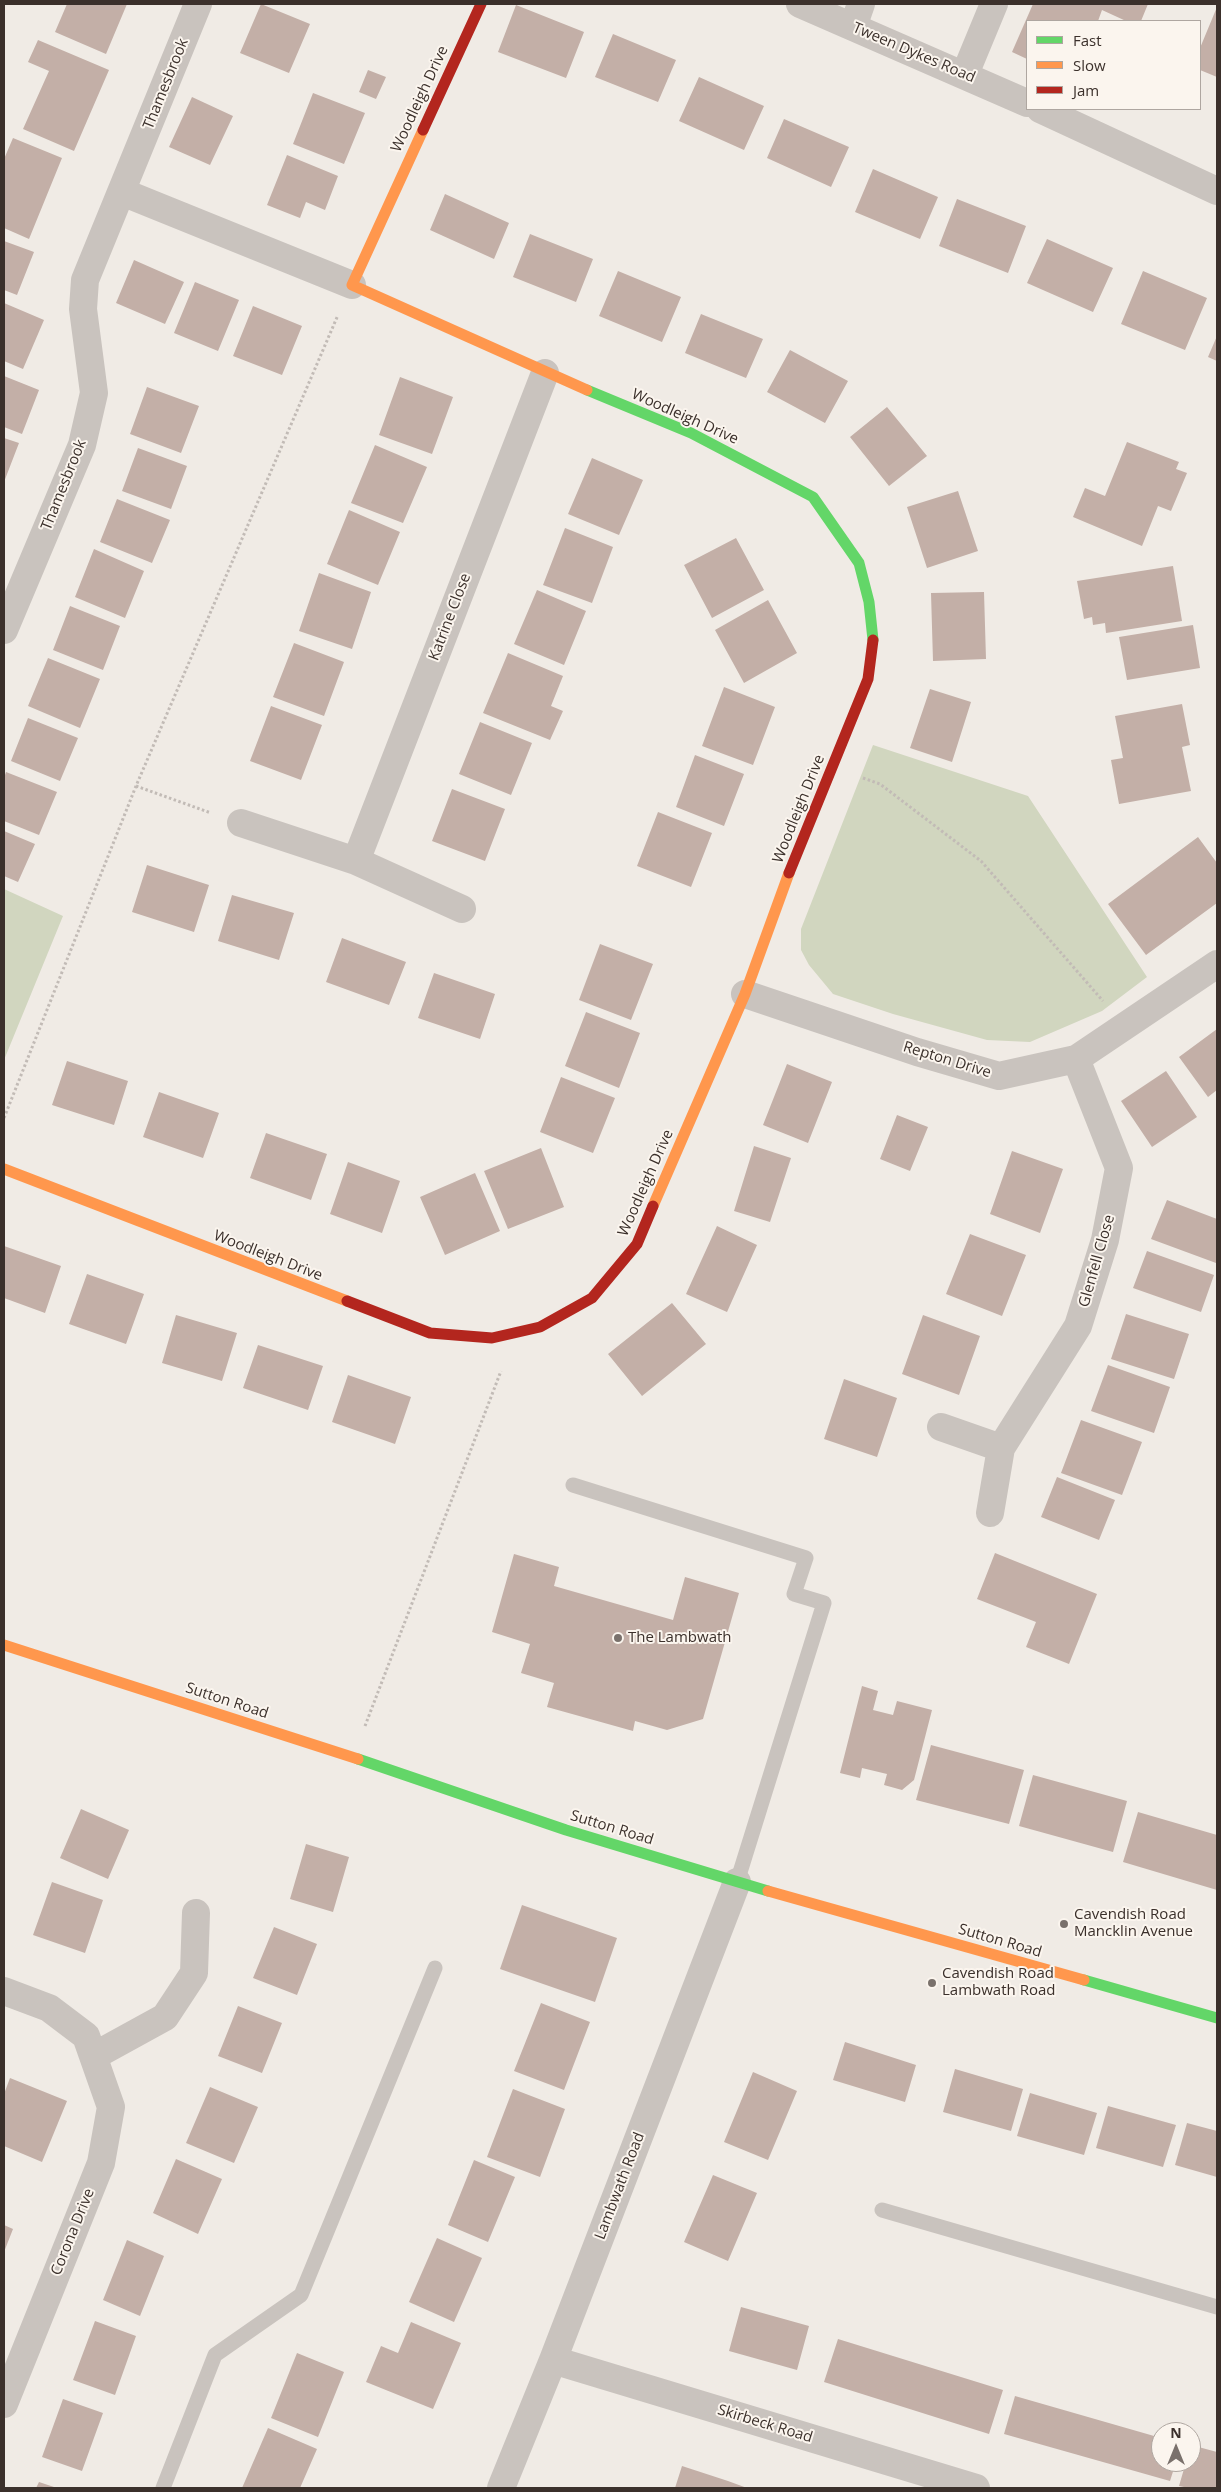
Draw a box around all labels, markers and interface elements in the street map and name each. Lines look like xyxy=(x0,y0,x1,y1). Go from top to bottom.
street label: Tween Dykes Road xyxy=(850,19,978,87)
legend xyxy=(1026,20,1201,110)
text: Fast xyxy=(1073,30,1102,50)
street label: Thamesbrook xyxy=(140,36,192,132)
street label: Woodleigh Drive xyxy=(388,43,452,155)
text: Slow xyxy=(1073,55,1106,75)
text: Jam xyxy=(1073,80,1099,100)
street label: Woodleigh Drive xyxy=(629,385,741,449)
street label: Thamesbrook xyxy=(38,437,90,533)
street label: Katrine Close xyxy=(425,571,475,663)
street label: Woodleigh Drive xyxy=(769,752,829,866)
street label: Repton Drive xyxy=(901,1038,993,1082)
street label: Woodleigh Drive xyxy=(614,1127,678,1239)
street label: Glenfell Close xyxy=(1075,1213,1119,1309)
street label: Woodleigh Drive xyxy=(211,1227,325,1285)
place label: The Lambwath xyxy=(628,1629,732,1647)
marker: The Lambwath xyxy=(612,1632,624,1644)
street label: Sutton Road xyxy=(183,1679,271,1723)
street label: Sutton Road xyxy=(568,1807,656,1849)
place label: Cavendish Road Mancklin Avenue xyxy=(1074,1906,1193,1941)
marker: Cavendish Road Mancklin Avenue xyxy=(1058,1918,1070,1930)
street label: Sutton Road xyxy=(956,1920,1044,1962)
place label: Cavendish Road Lambwath Road xyxy=(942,1965,1055,2000)
marker: Cavendish Road Lambwath Road xyxy=(926,1977,938,1989)
street label: Lambwath Road xyxy=(591,2130,649,2242)
street label: Corona Drive xyxy=(47,2186,99,2278)
street label: Skirbeck Road xyxy=(715,2401,815,2447)
north arrow xyxy=(1151,2422,1201,2472)
text: N xyxy=(1170,2423,1182,2442)

